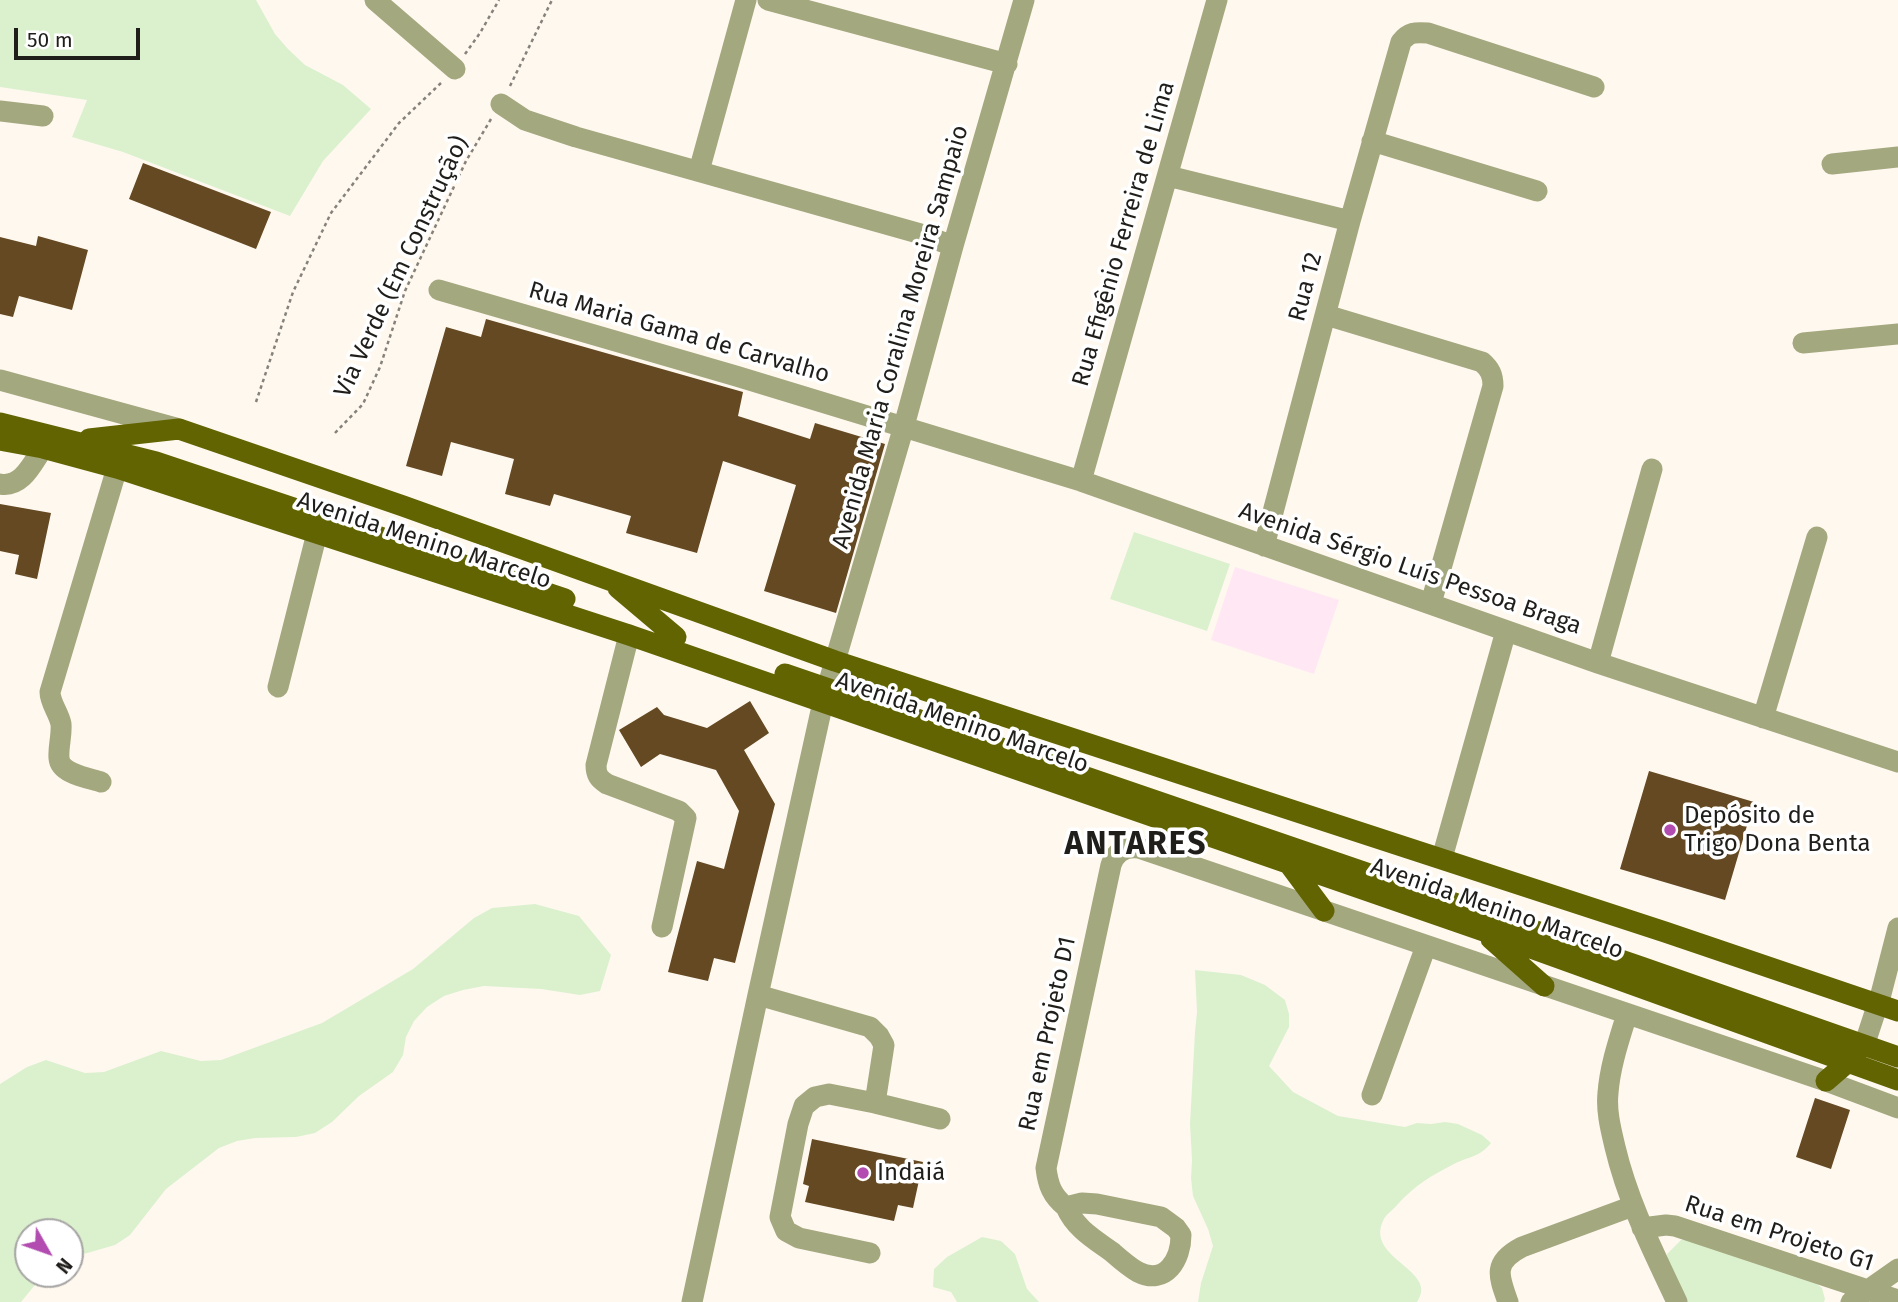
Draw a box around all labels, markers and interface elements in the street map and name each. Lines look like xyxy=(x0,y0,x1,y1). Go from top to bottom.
scale bar xyxy=(18,14,144,58)
text: 50 m xyxy=(27,27,73,53)
street label: Rua Efigênio Ferreira de Lima xyxy=(1067,78,1181,390)
street label: Avenida Maria Coralina Moreira Sampaio xyxy=(827,122,975,552)
street label: Via Verde (Em Construção) xyxy=(329,132,475,402)
street label: Rua 12 xyxy=(1283,249,1329,325)
street label: Rua Maria Gama de Carvalho xyxy=(525,276,833,390)
street label: Avenida Menino Marcelo xyxy=(293,486,555,596)
street label: Avenida Sérgio Luís Pessoa Braga xyxy=(1235,497,1585,641)
street label: Avenida Menino Marcelo xyxy=(832,666,1092,780)
place label: Depósito de Trigo Dona Benta xyxy=(1684,802,1870,858)
marker: Depósito de Trigo Dona Benta xyxy=(1662,822,1678,838)
district label: ANTARES xyxy=(1065,826,1207,864)
street label: Avenida Menino Marcelo xyxy=(1367,852,1627,966)
street label: Rua em Projeto D1 xyxy=(1013,934,1083,1134)
place label: Indaiá xyxy=(877,1159,945,1187)
marker: Indaiá xyxy=(855,1165,871,1181)
street label: Rua em Projeto G1 xyxy=(1681,1190,1877,1278)
north arrow xyxy=(14,1218,84,1288)
text: N xyxy=(51,1253,77,1278)

